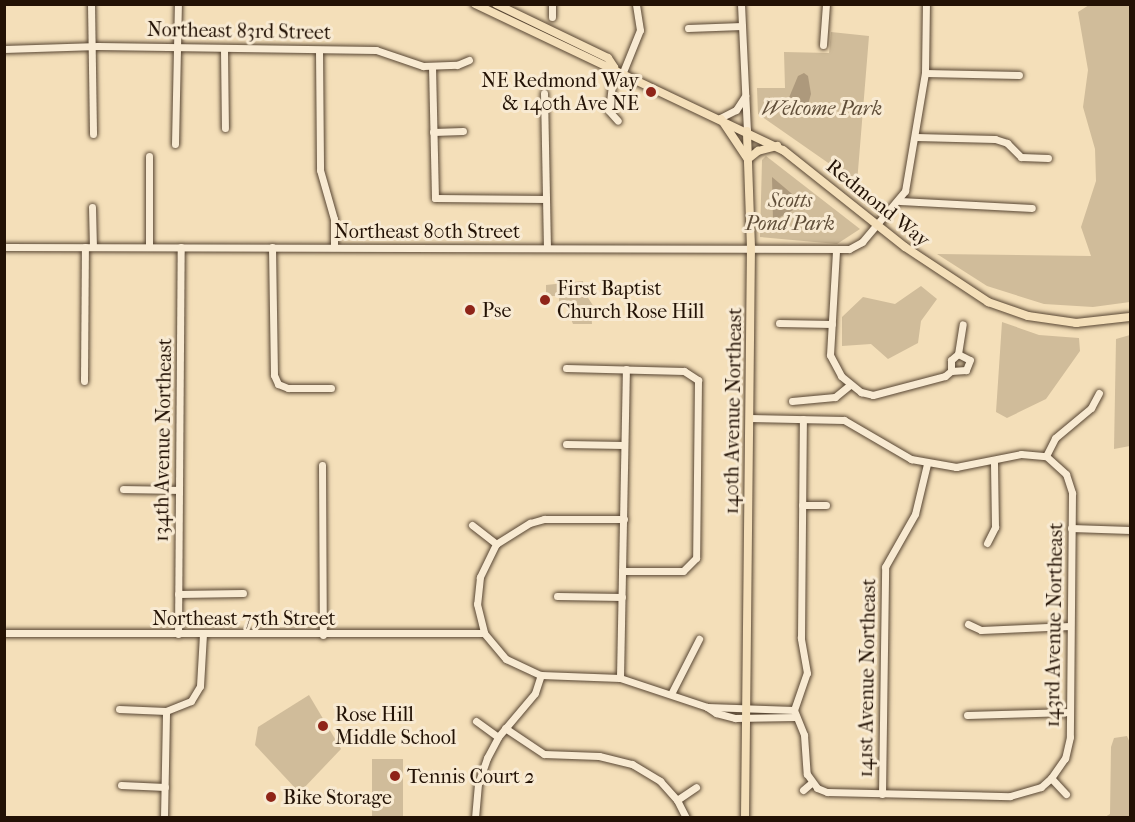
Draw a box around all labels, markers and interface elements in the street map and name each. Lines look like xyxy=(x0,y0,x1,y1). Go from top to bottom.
street label: Northeast 83rd Street xyxy=(147,17,331,45)
place label: NE Redmond Way & 140th Ave NE xyxy=(481,68,639,115)
marker: NE Redmond Way & 140th Ave NE xyxy=(644,85,658,99)
park label: Welcome Park xyxy=(762,96,882,120)
street label: Redmond Way xyxy=(821,154,935,252)
park label: Scotts Pond Park xyxy=(745,188,835,235)
street label: Northeast 80th Street xyxy=(334,219,520,243)
place label: First Baptist Church Rose Hill xyxy=(557,276,704,323)
marker: First Baptist Church Rose Hill xyxy=(538,293,552,307)
place label: Pse xyxy=(482,298,511,322)
marker: Pse xyxy=(463,303,477,317)
street label: 140th Avenue Northeast xyxy=(719,307,747,515)
street label: 134th Avenue Northeast xyxy=(149,338,177,542)
street label: 143rd Avenue Northeast xyxy=(1040,522,1068,728)
street label: 141st Avenue Northeast xyxy=(853,578,881,778)
street label: Northeast 75th Street xyxy=(152,606,336,630)
place label: Rose Hill Middle School xyxy=(335,702,456,749)
marker: Rose Hill Middle School xyxy=(316,719,330,733)
place label: Tennis Court 2 xyxy=(407,764,535,788)
marker: Tennis Court 2 xyxy=(388,769,402,783)
place label: Bike Storage xyxy=(283,785,392,809)
marker: Bike Storage xyxy=(264,790,278,804)

